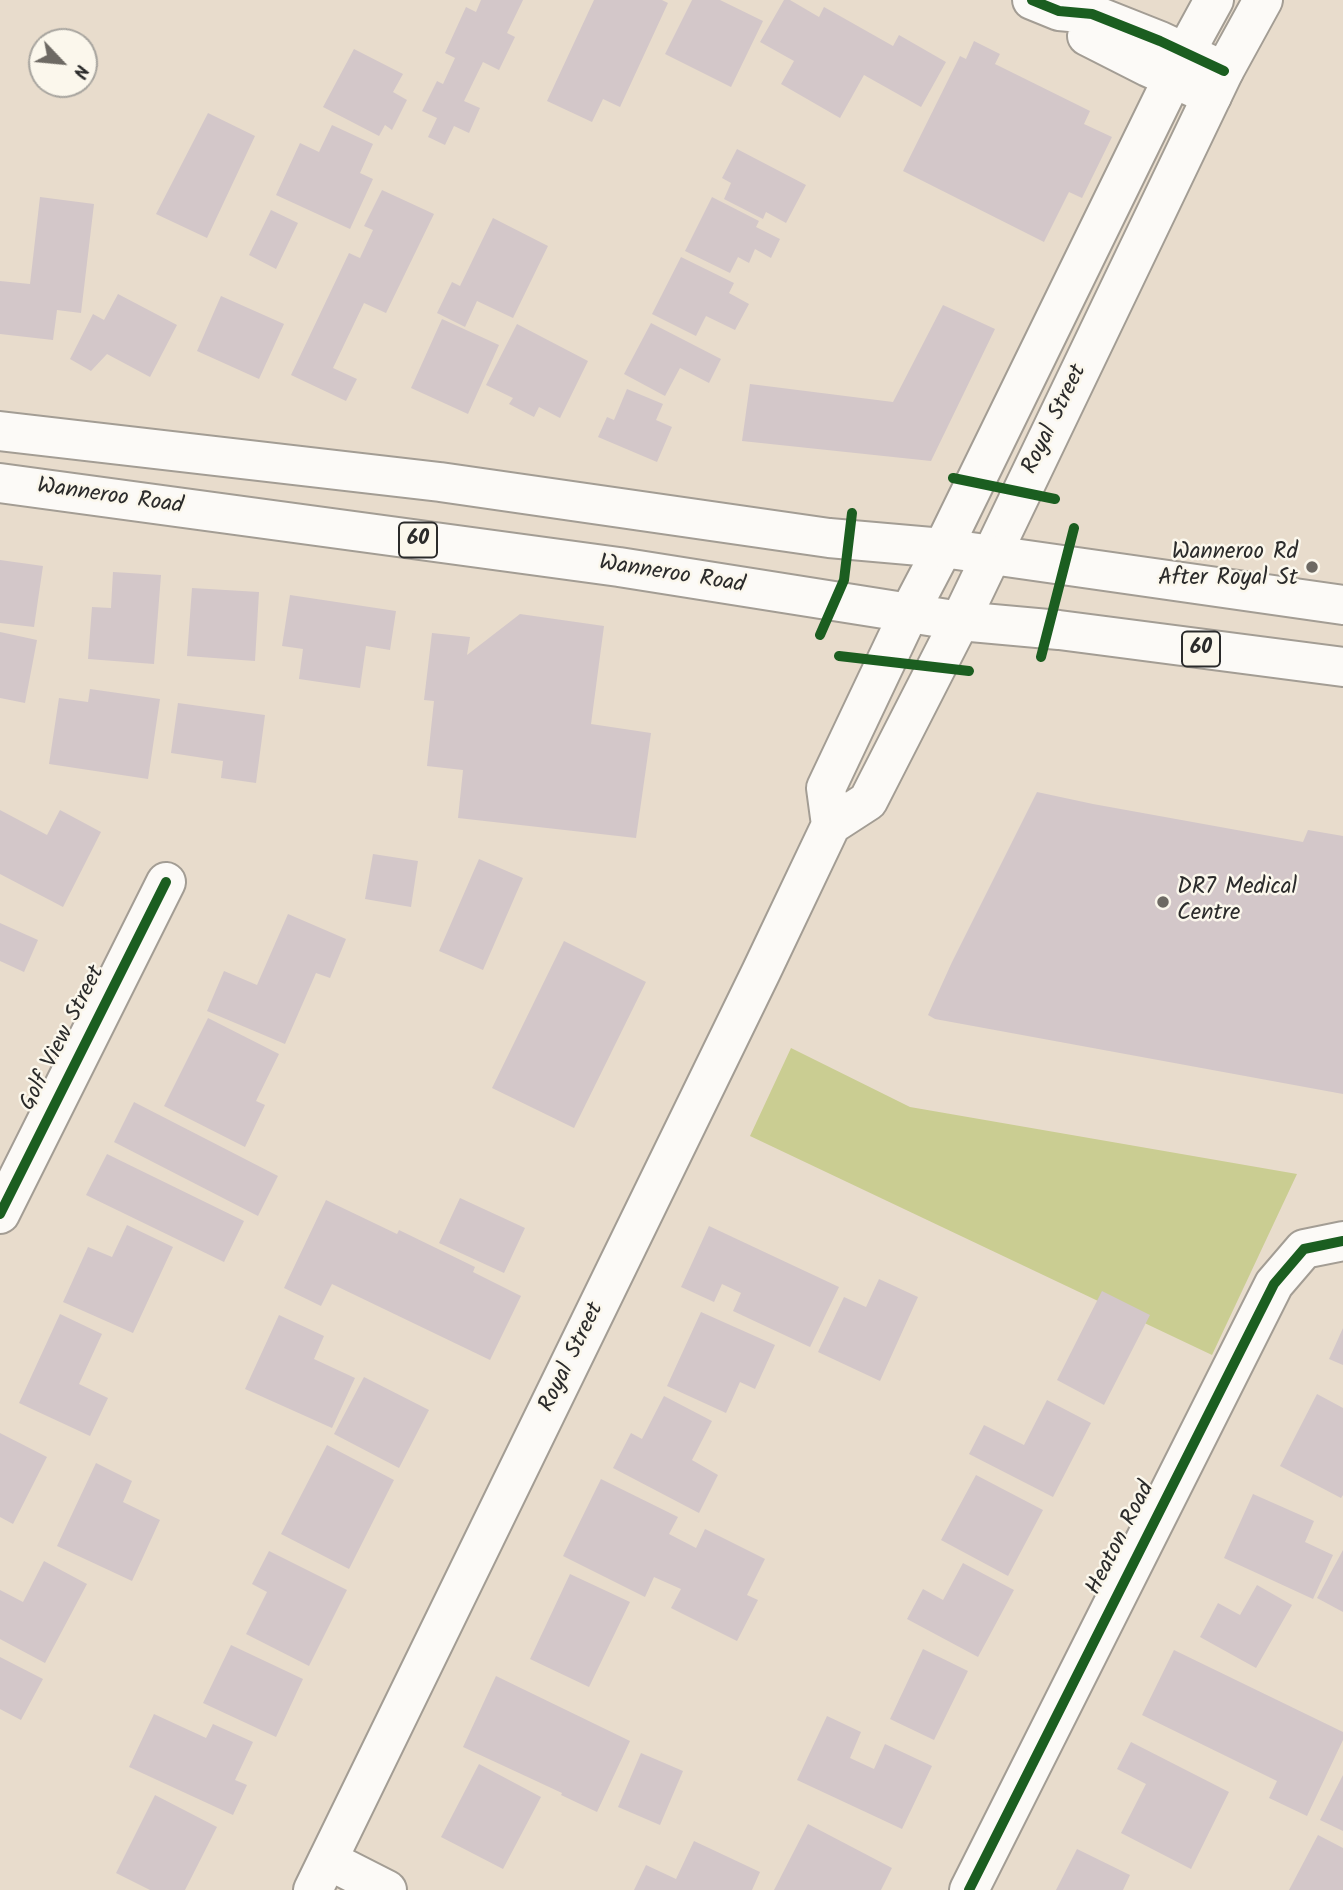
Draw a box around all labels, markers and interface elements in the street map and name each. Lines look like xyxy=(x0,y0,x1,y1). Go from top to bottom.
north arrow xyxy=(28,28,98,98)
text: N xyxy=(64,59,96,83)
street label: Royal Street xyxy=(1018,361,1094,479)
street label: Wanneroo Road xyxy=(35,474,185,522)
road number: 60 xyxy=(399,522,437,558)
place label: Wanneroo Rd After Royal St xyxy=(1158,540,1298,594)
street label: Wanneroo Road xyxy=(597,551,747,601)
marker: Wanneroo Rd After Royal St xyxy=(1304,559,1320,575)
road number: 60 xyxy=(1182,632,1220,666)
place label: DR7 Medical Centre xyxy=(1177,875,1297,929)
marker: DR7 Medical Centre xyxy=(1155,894,1171,910)
street label: Golf View Street xyxy=(16,962,112,1116)
street label: Royal Street xyxy=(535,1299,611,1417)
street label: Heaton Road xyxy=(1082,1478,1162,1600)

